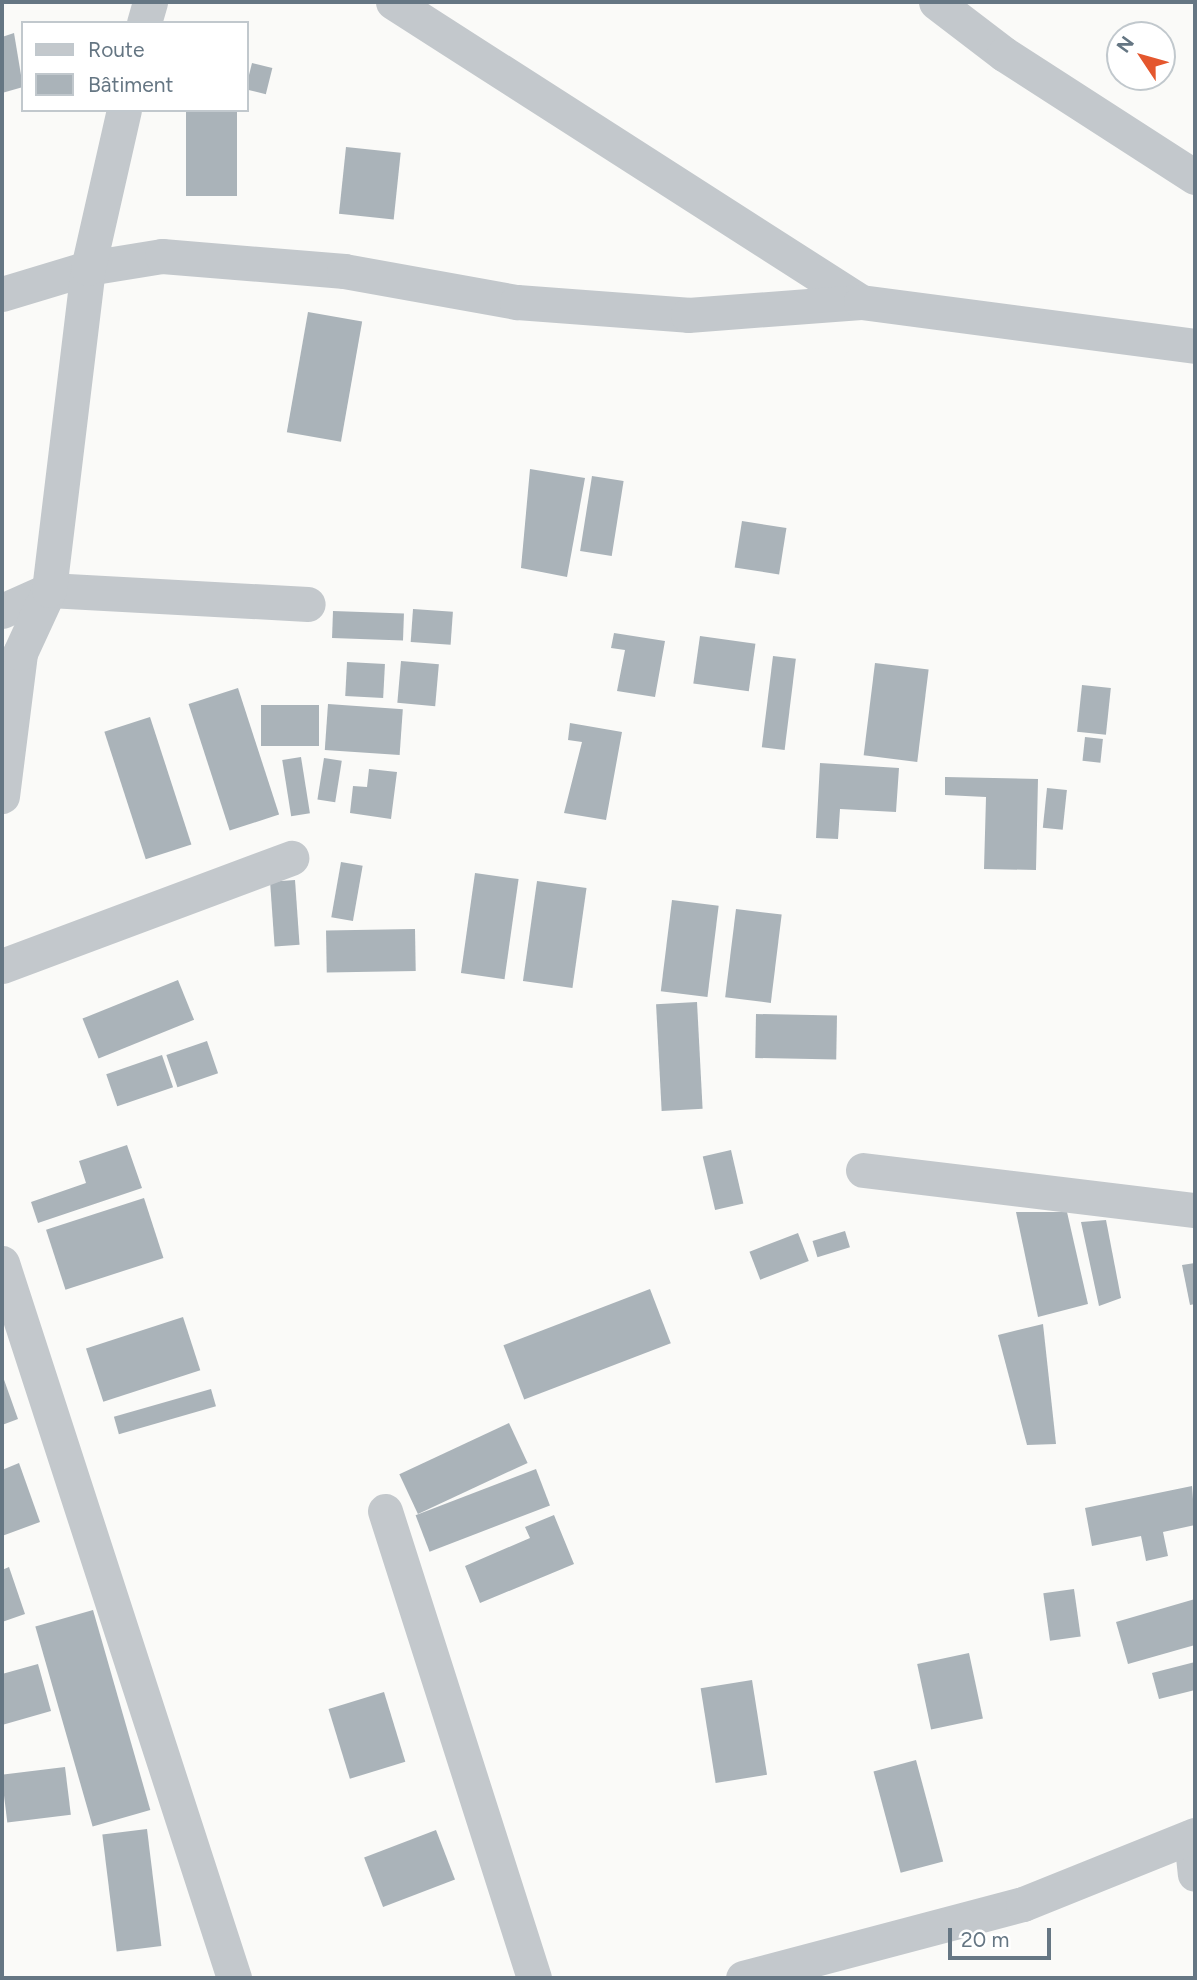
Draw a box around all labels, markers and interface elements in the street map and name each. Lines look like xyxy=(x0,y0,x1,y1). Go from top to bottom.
legend xyxy=(21,21,248,112)
north arrow xyxy=(1106,21,1176,91)
text: N xyxy=(1112,32,1139,57)
text: Route xyxy=(88,37,144,62)
text: Bâtiment xyxy=(88,72,173,97)
scale bar xyxy=(952,1913,1055,1957)
text: 20 m xyxy=(961,1927,1009,1952)

